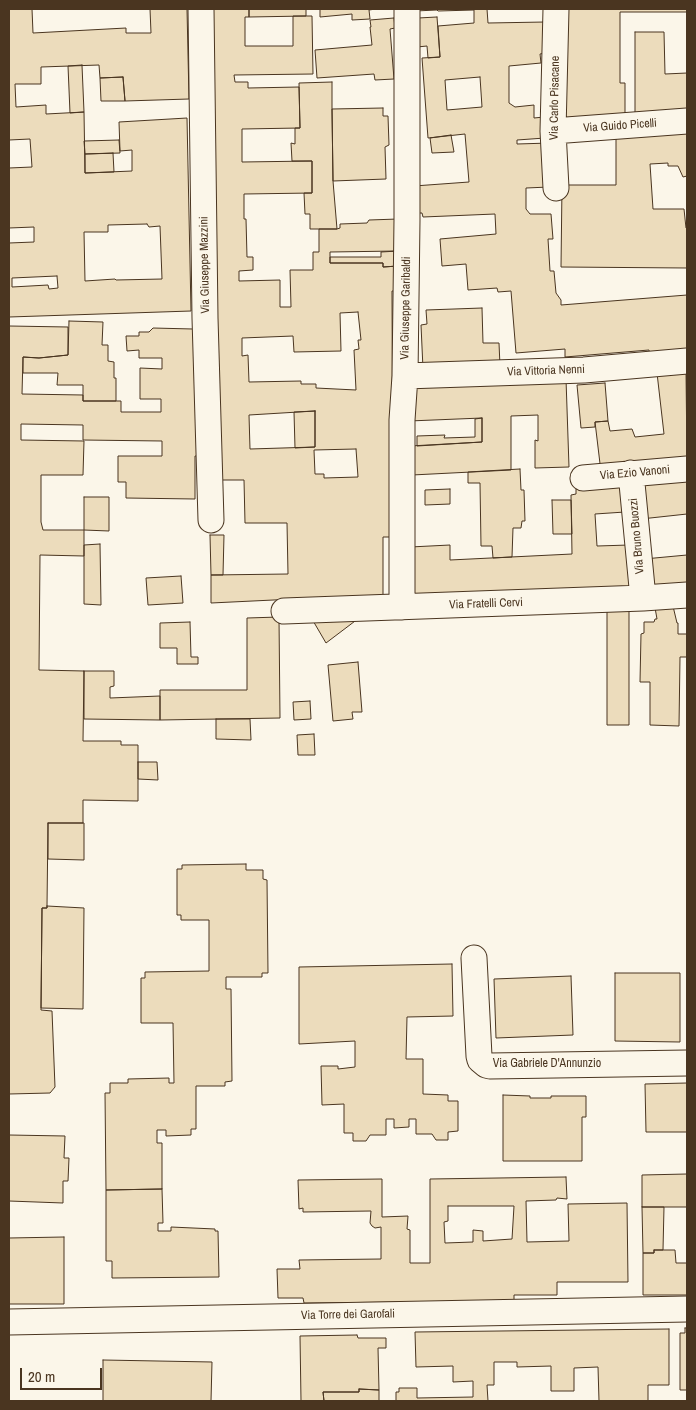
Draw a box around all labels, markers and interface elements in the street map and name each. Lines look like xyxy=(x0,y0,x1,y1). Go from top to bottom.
street label: Via Carlo Pisacane xyxy=(547,56,563,140)
street label: Via Guido Picelli xyxy=(583,116,657,136)
street label: Via Giuseppe Mazzini xyxy=(197,216,213,314)
street label: Via Giuseppe Garibaldi xyxy=(398,256,414,360)
street label: Via Vittoria Nenni xyxy=(507,362,585,380)
street label: Via Ezio Vanoni xyxy=(599,463,671,483)
street label: Via Bruno Buozzi xyxy=(626,497,648,575)
street label: Via Fratelli Cervi xyxy=(449,596,523,612)
street label: Via Gabriele D'Annunzio xyxy=(493,1057,601,1071)
street label: Via Torre dei Garofali xyxy=(301,1307,395,1323)
scale bar xyxy=(22,1358,105,1390)
text: 20 m xyxy=(28,1366,55,1387)

